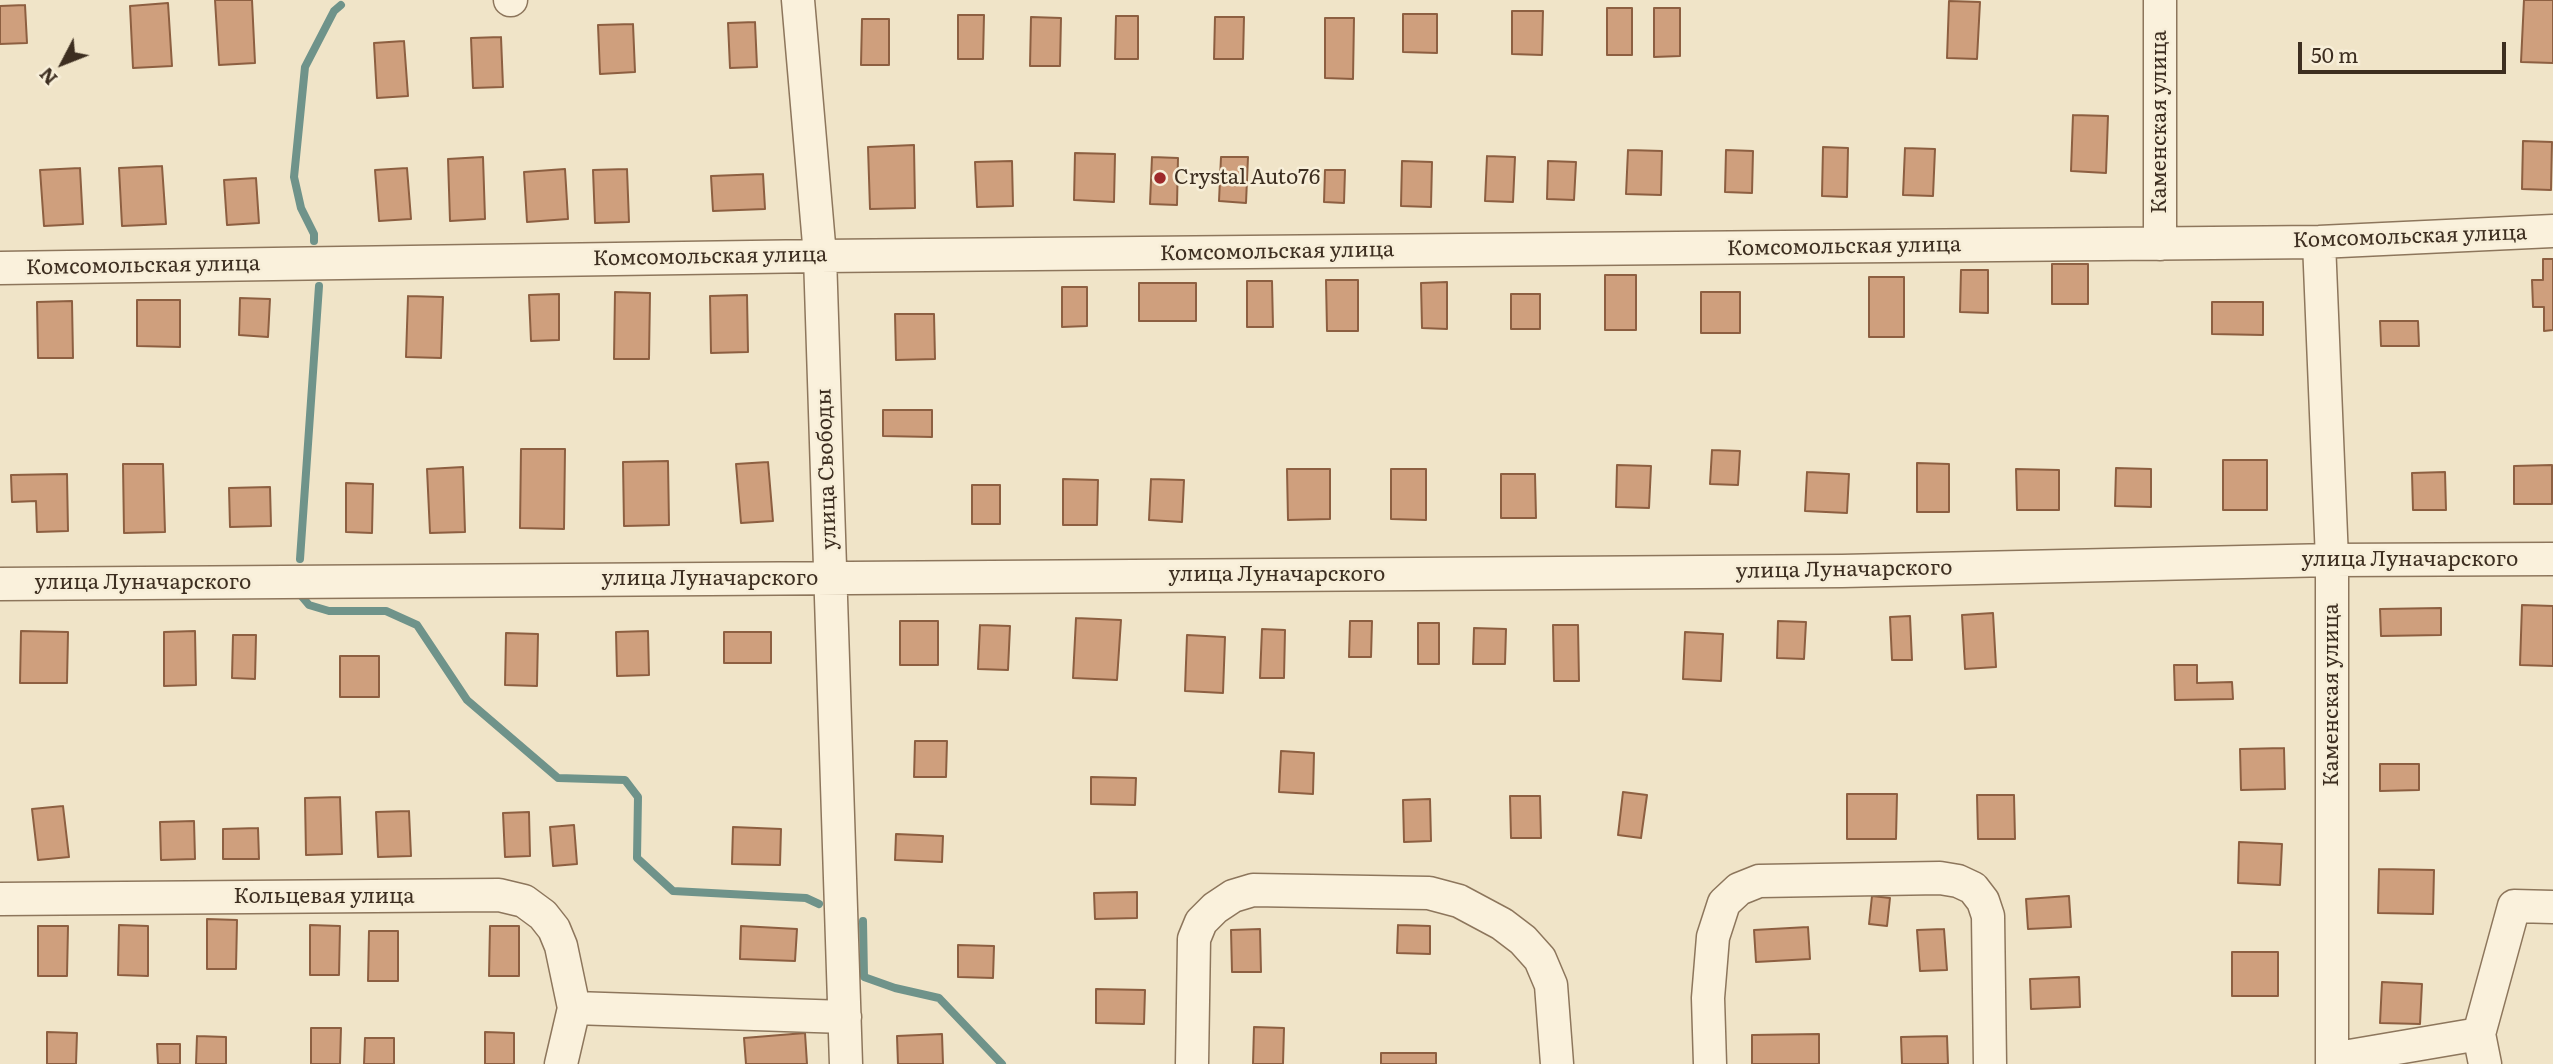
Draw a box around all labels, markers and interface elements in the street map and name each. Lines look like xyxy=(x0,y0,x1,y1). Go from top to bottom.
north arrow xyxy=(28,28,98,98)
scale bar xyxy=(2301,28,2509,72)
street label: Каменская улица xyxy=(2147,30,2173,214)
text: 50 m xyxy=(2311,38,2358,69)
text: N xyxy=(32,62,63,92)
place label: Crystal Auto76 xyxy=(1174,165,1320,191)
marker: Crystal Auto76 xyxy=(1152,170,1168,186)
street label: Комсомольская улица xyxy=(2292,220,2528,254)
street label: Комсомольская улица xyxy=(1727,232,1961,262)
street label: Комсомольская улица xyxy=(1160,237,1394,267)
street label: Комсомольская улица xyxy=(593,242,827,272)
street label: Комсомольская улица xyxy=(26,251,260,281)
street label: улица Свободы xyxy=(812,388,842,550)
street label: улица Луначарского xyxy=(2302,547,2518,573)
street label: улица Луначарского xyxy=(1735,556,1953,584)
street label: улица Луначарского xyxy=(1169,562,1385,588)
street label: улица Луначарского xyxy=(602,566,818,592)
street label: улица Луначарского xyxy=(35,570,251,596)
street label: Каменская улица xyxy=(2319,603,2345,787)
street label: Кольцевая улица xyxy=(233,884,415,910)

